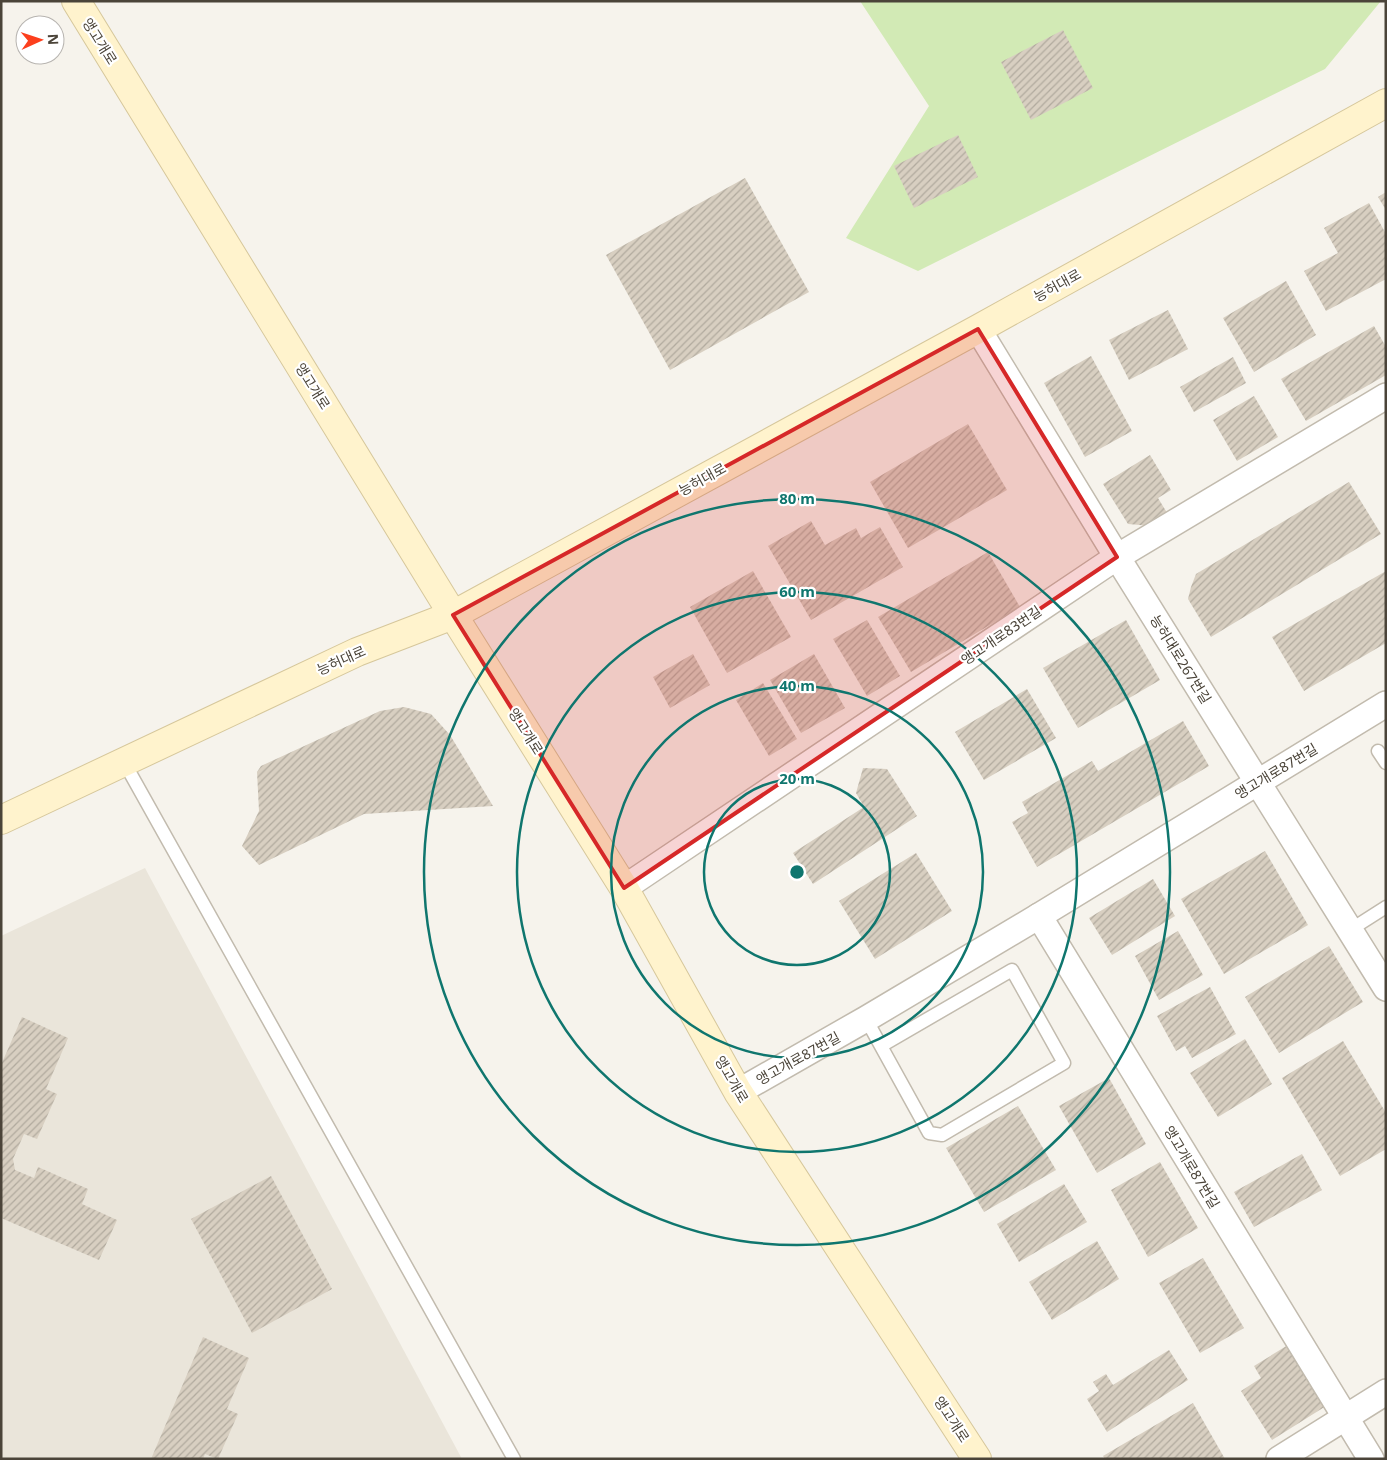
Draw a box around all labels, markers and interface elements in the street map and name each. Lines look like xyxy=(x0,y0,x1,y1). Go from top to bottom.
street label: 앵고개로 xyxy=(78,14,122,68)
north arrow xyxy=(15,15,65,65)
text: N xyxy=(44,33,63,45)
street label: 능허대로 xyxy=(1030,264,1084,306)
street label: 앵고개로 xyxy=(291,359,335,413)
street label: 능허대로 xyxy=(675,458,729,500)
text: 80 m xyxy=(779,488,815,508)
text: 60 m xyxy=(779,581,815,601)
street label: 앵고개로83번길 xyxy=(957,601,1045,669)
street label: 능허대로267번길 xyxy=(1146,611,1216,707)
street label: 능허대로 xyxy=(314,641,369,679)
text: 40 m xyxy=(779,675,815,695)
street label: 앵고개로 xyxy=(504,704,548,758)
street label: 앵고개로87번길 xyxy=(1231,739,1321,803)
text: 20 m xyxy=(779,768,815,788)
centre of rings xyxy=(788,863,806,881)
street label: 앵고개로87번길 xyxy=(753,1027,843,1089)
street label: 앵고개로 xyxy=(711,1052,753,1106)
street label: 앵고개로87번길 xyxy=(1160,1122,1224,1212)
street label: 앵고개로 xyxy=(930,1392,974,1446)

